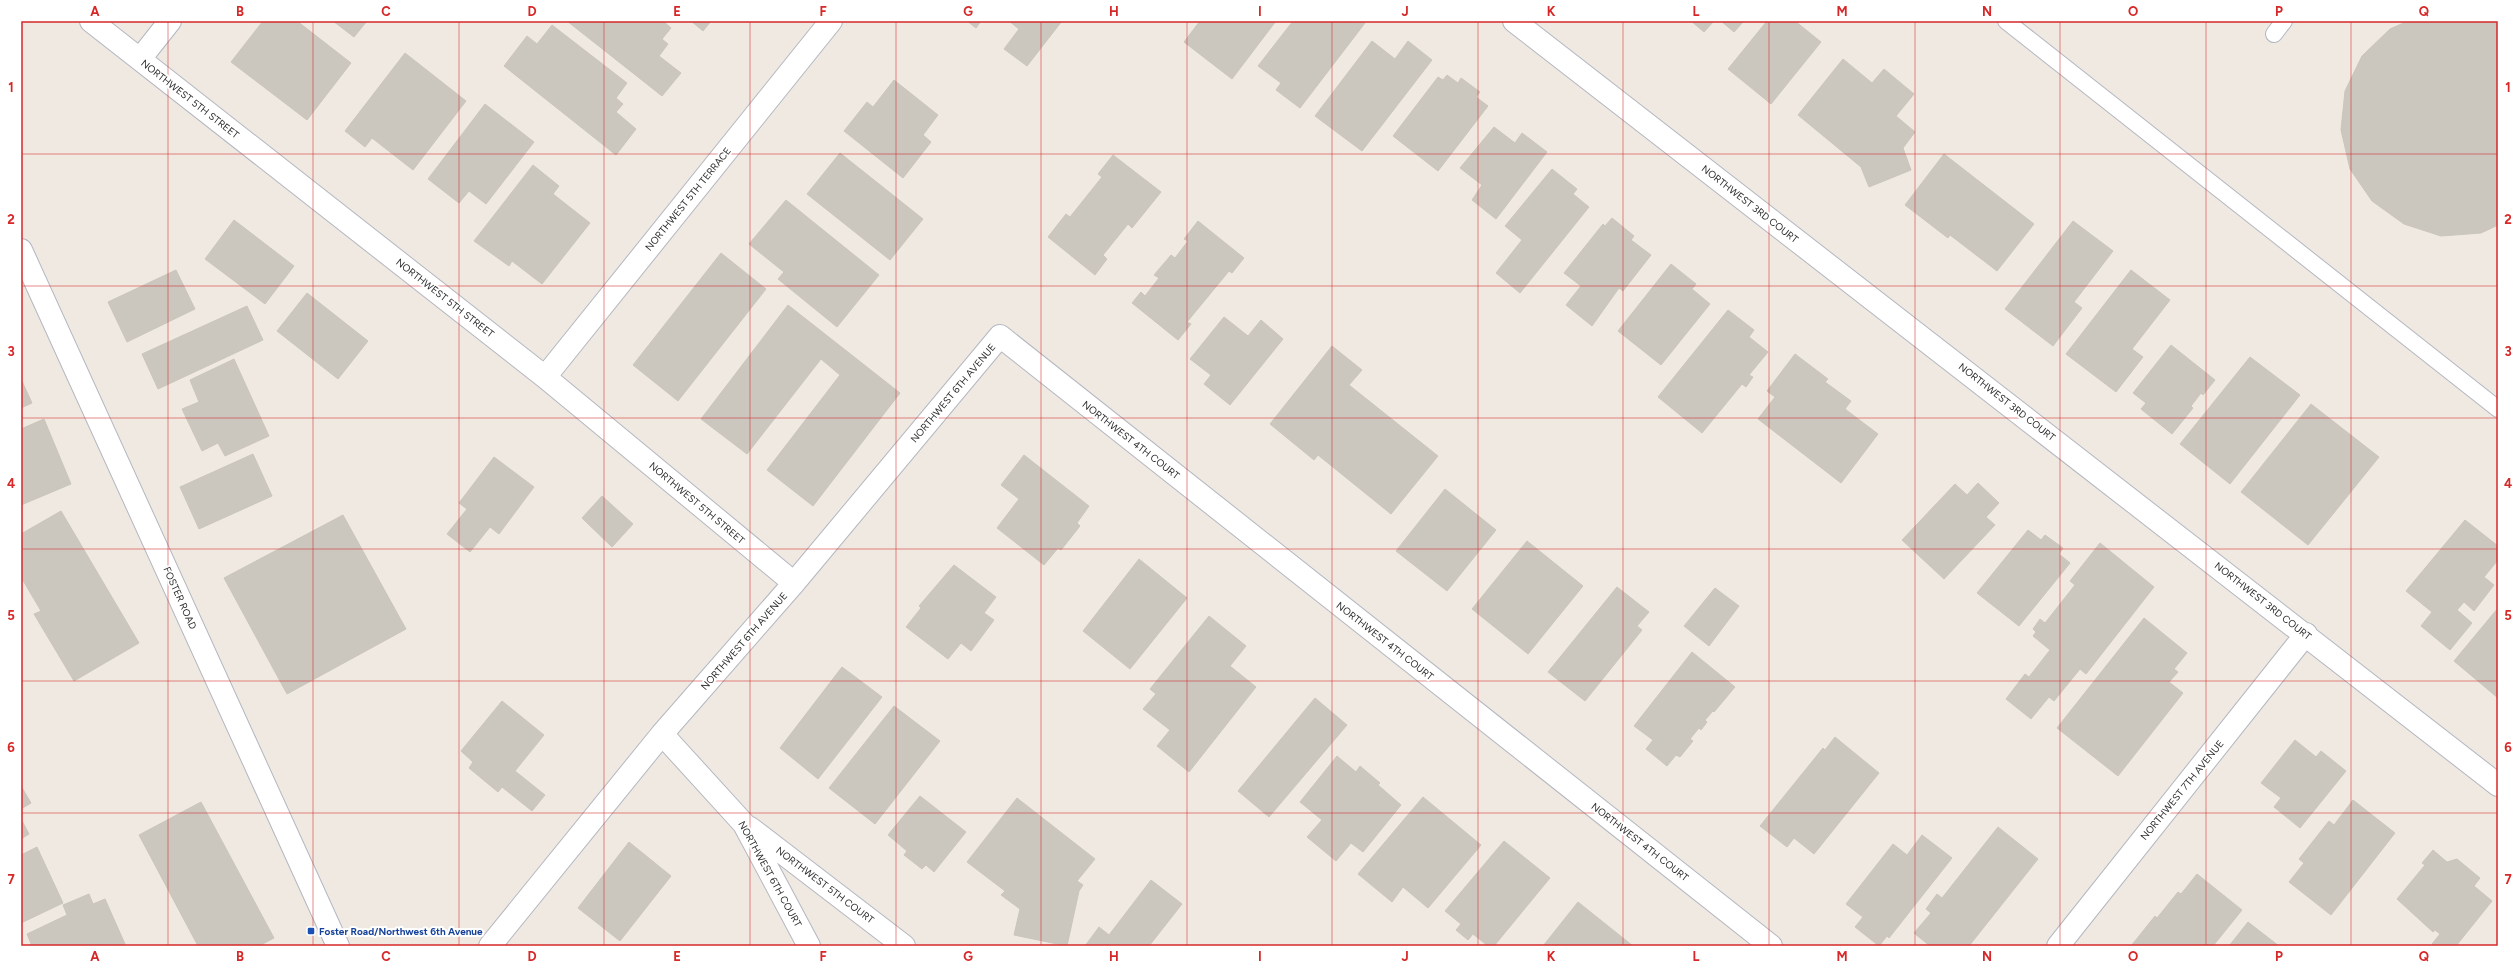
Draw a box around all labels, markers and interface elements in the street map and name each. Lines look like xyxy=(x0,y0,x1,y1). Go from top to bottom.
text: A xyxy=(90,4,100,19)
text: B xyxy=(236,4,244,19)
text: C xyxy=(381,4,391,19)
text: D xyxy=(527,4,537,19)
text: E xyxy=(673,4,681,19)
text: F xyxy=(819,4,827,19)
text: G xyxy=(963,4,973,19)
text: H xyxy=(1109,4,1119,19)
text: I xyxy=(1258,4,1262,19)
text: J xyxy=(1401,4,1409,19)
text: K xyxy=(1547,4,1556,19)
text: L xyxy=(1693,4,1700,19)
text: M xyxy=(1836,4,1848,19)
text: N xyxy=(1982,4,1992,19)
text: O xyxy=(2128,4,2138,19)
text: P xyxy=(2275,4,2283,19)
text: Q xyxy=(2419,4,2429,19)
street label: NORTHWEST 5TH STREET xyxy=(138,57,242,142)
text: 1 xyxy=(8,80,14,95)
text: 1 xyxy=(2505,80,2511,95)
street label: NORTHWEST 5TH TERRACE xyxy=(642,145,734,253)
street label: NORTHWEST 3RD COURT xyxy=(1699,162,1801,246)
text: 2 xyxy=(7,212,15,227)
text: 2 xyxy=(2504,212,2512,227)
street label: NORTHWEST 5TH STREET xyxy=(393,256,497,341)
street label: NORTHWEST 6TH AVENUE xyxy=(908,341,998,445)
text: 3 xyxy=(7,344,15,359)
text: 3 xyxy=(2504,344,2512,359)
street label: NORTHWEST 3RD COURT xyxy=(1956,360,2058,444)
street label: NORTHWEST 4TH COURT xyxy=(1080,398,1183,482)
street label: NORTHWEST 5TH STREET xyxy=(647,459,748,547)
text: 4 xyxy=(7,476,15,491)
text: 4 xyxy=(2504,476,2512,491)
street label: NORTHWEST 3RD COURT xyxy=(2212,559,2314,643)
street label: FOSTER ROAD xyxy=(160,565,200,631)
street label: NORTHWEST 6TH AVENUE xyxy=(698,589,790,693)
street label: NORTHWEST 4TH COURT xyxy=(1334,599,1437,683)
text: 5 xyxy=(7,608,15,623)
text: 5 xyxy=(2504,608,2512,623)
street label: NORTHWEST 7TH AVENUE xyxy=(2138,737,2226,843)
text: 6 xyxy=(7,740,15,755)
text: 6 xyxy=(2504,740,2512,755)
street label: NORTHWEST 4TH COURT xyxy=(1589,800,1692,884)
street label: NORTHWEST 6TH COURT xyxy=(735,819,805,930)
street label: NORTHWEST 5TH COURT xyxy=(773,844,877,926)
text: 7 xyxy=(7,872,15,887)
text: 7 xyxy=(2504,872,2512,887)
place label: Foster Road/Northwest 6th Avenue xyxy=(319,925,483,938)
marker: Foster Road/Northwest 6th Avenue xyxy=(306,926,316,936)
text: A xyxy=(90,949,100,964)
text: B xyxy=(236,949,244,964)
text: C xyxy=(381,949,391,964)
text: D xyxy=(527,949,537,964)
text: E xyxy=(673,949,681,964)
text: F xyxy=(819,949,827,964)
text: G xyxy=(963,949,973,964)
text: H xyxy=(1109,949,1119,964)
text: I xyxy=(1258,949,1262,964)
text: J xyxy=(1401,949,1409,964)
text: K xyxy=(1547,949,1556,964)
text: L xyxy=(1693,949,1700,964)
text: M xyxy=(1836,949,1848,964)
text: N xyxy=(1982,949,1992,964)
text: O xyxy=(2128,949,2138,964)
text: P xyxy=(2275,949,2283,964)
text: Q xyxy=(2419,949,2429,964)

